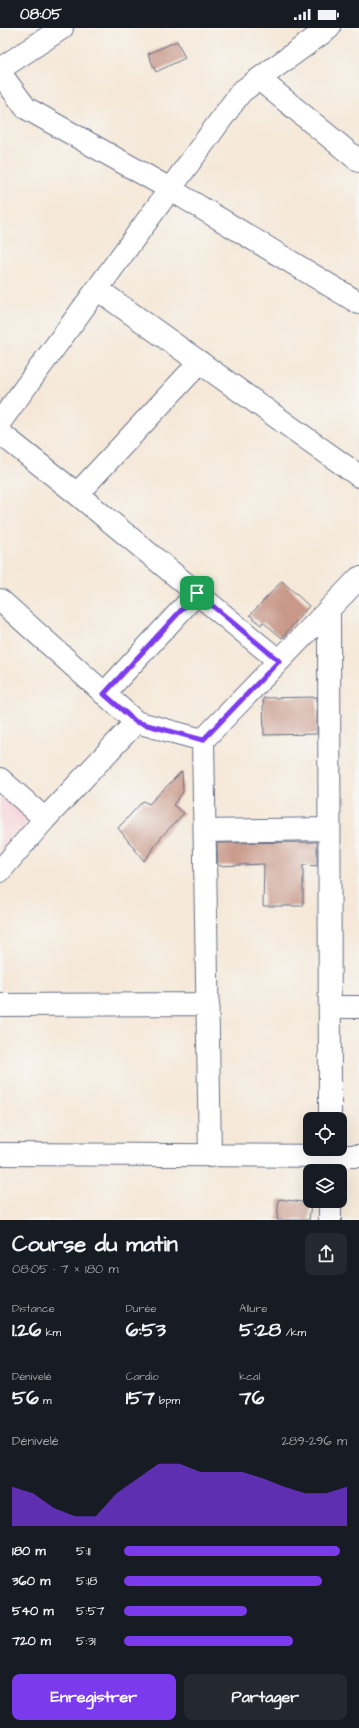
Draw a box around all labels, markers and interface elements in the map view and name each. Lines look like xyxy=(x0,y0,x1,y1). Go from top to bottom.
text: 08:05 xyxy=(20,4,62,25)
pin xyxy=(180,576,214,610)
icon: arrive xyxy=(186,582,208,604)
map controls xyxy=(303,1112,347,1208)
button: locate xyxy=(303,1112,347,1156)
button: layers xyxy=(303,1164,347,1208)
text: Course du matin xyxy=(12,1229,178,1260)
button: share xyxy=(305,1233,347,1275)
text: 08:05 · 7 × 180 m xyxy=(12,1260,119,1278)
text: Distance xyxy=(12,1301,55,1316)
text: Durée xyxy=(126,1301,156,1316)
text: Allure xyxy=(239,1301,267,1316)
text: 1.26 xyxy=(12,1316,41,1344)
text: 6:53 xyxy=(126,1316,166,1344)
text: 5:28 xyxy=(239,1316,281,1344)
text: km xyxy=(41,1325,61,1340)
text: /km xyxy=(281,1325,306,1340)
text: Dénivelé xyxy=(12,1369,52,1384)
text: Cardio xyxy=(126,1369,159,1384)
text: kcal xyxy=(239,1369,260,1384)
text: 56 xyxy=(12,1384,39,1412)
text: 157 xyxy=(126,1384,155,1412)
text: 76 xyxy=(239,1384,264,1412)
text: m xyxy=(39,1393,52,1408)
text: bpm xyxy=(155,1393,180,1408)
text: Dénivelé xyxy=(12,1432,59,1450)
text: 289–296 m xyxy=(281,1432,347,1450)
text: 180 m xyxy=(12,1542,46,1560)
text: 5:11 xyxy=(76,1542,91,1560)
text: 360 m xyxy=(12,1572,50,1590)
text: 5:18 xyxy=(76,1572,97,1590)
text: 540 m xyxy=(12,1602,54,1620)
text: 5:57 xyxy=(76,1602,105,1620)
text: 720 m xyxy=(12,1632,51,1650)
text: 5:31 xyxy=(76,1632,96,1650)
button: Enregistrer xyxy=(12,1674,176,1720)
button: Partager xyxy=(184,1674,347,1720)

